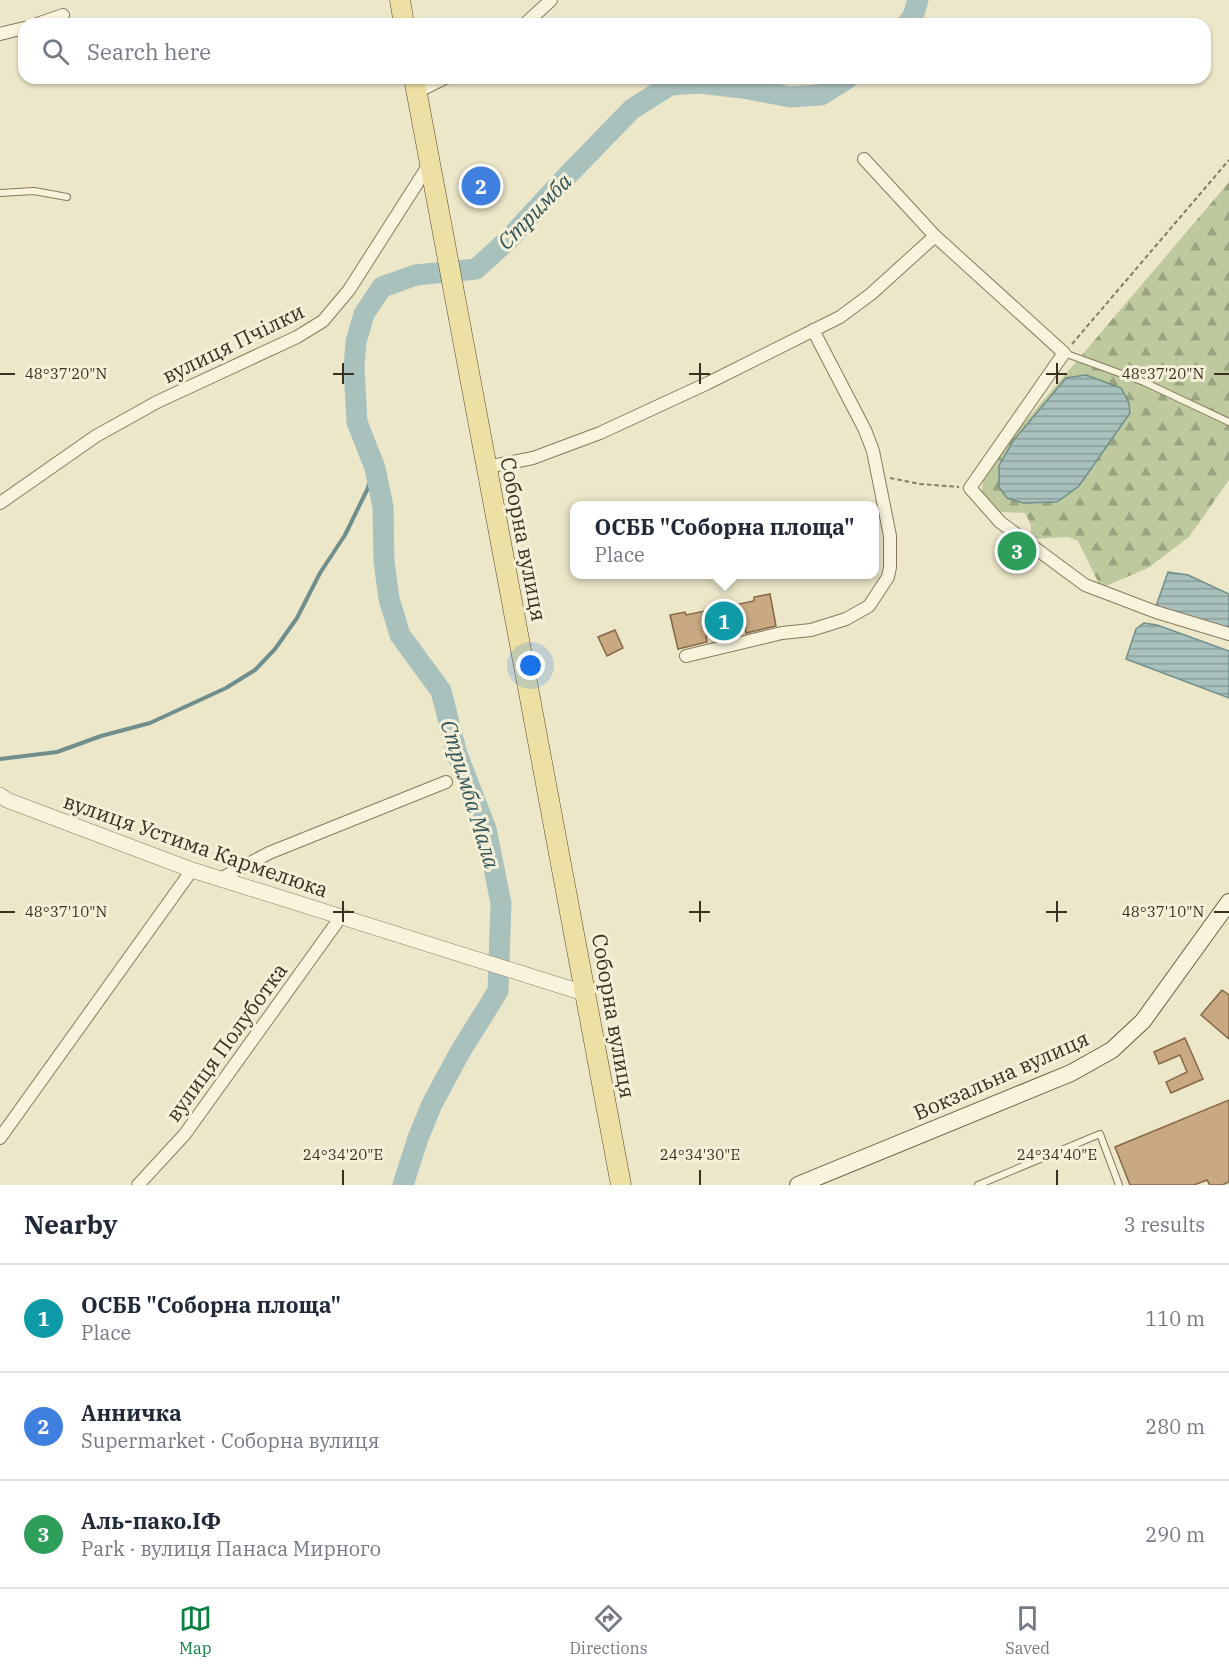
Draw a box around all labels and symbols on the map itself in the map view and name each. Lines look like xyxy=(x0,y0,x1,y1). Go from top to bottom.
pin: 2 xyxy=(462,164,500,208)
water label: Стримба xyxy=(490,167,578,255)
street label: вулиця Пчілки xyxy=(157,297,309,389)
text: 48°37'20"N xyxy=(25,364,107,383)
text: 48°37'20"N xyxy=(1122,364,1204,383)
street label: Соборна вулиця xyxy=(494,455,554,623)
pin: 3 xyxy=(998,528,1036,574)
pin: 1 xyxy=(704,598,744,644)
your location xyxy=(516,651,545,680)
water label: Стримба Мала xyxy=(435,716,507,872)
street label: вулиця Устима Кармелюка xyxy=(60,786,332,904)
text: 48°37'10"N xyxy=(25,902,107,921)
text: 48°37'10"N xyxy=(1122,902,1204,921)
street label: Соборна вулиця xyxy=(586,932,642,1100)
street label: вулиця Полуботка xyxy=(159,957,293,1127)
street label: Вокзальна вулиця xyxy=(909,1024,1093,1126)
text: 24°34'20"E xyxy=(303,1145,383,1164)
text: 24°34'30"E xyxy=(660,1145,740,1164)
text: 24°34'40"E xyxy=(1017,1145,1097,1164)

